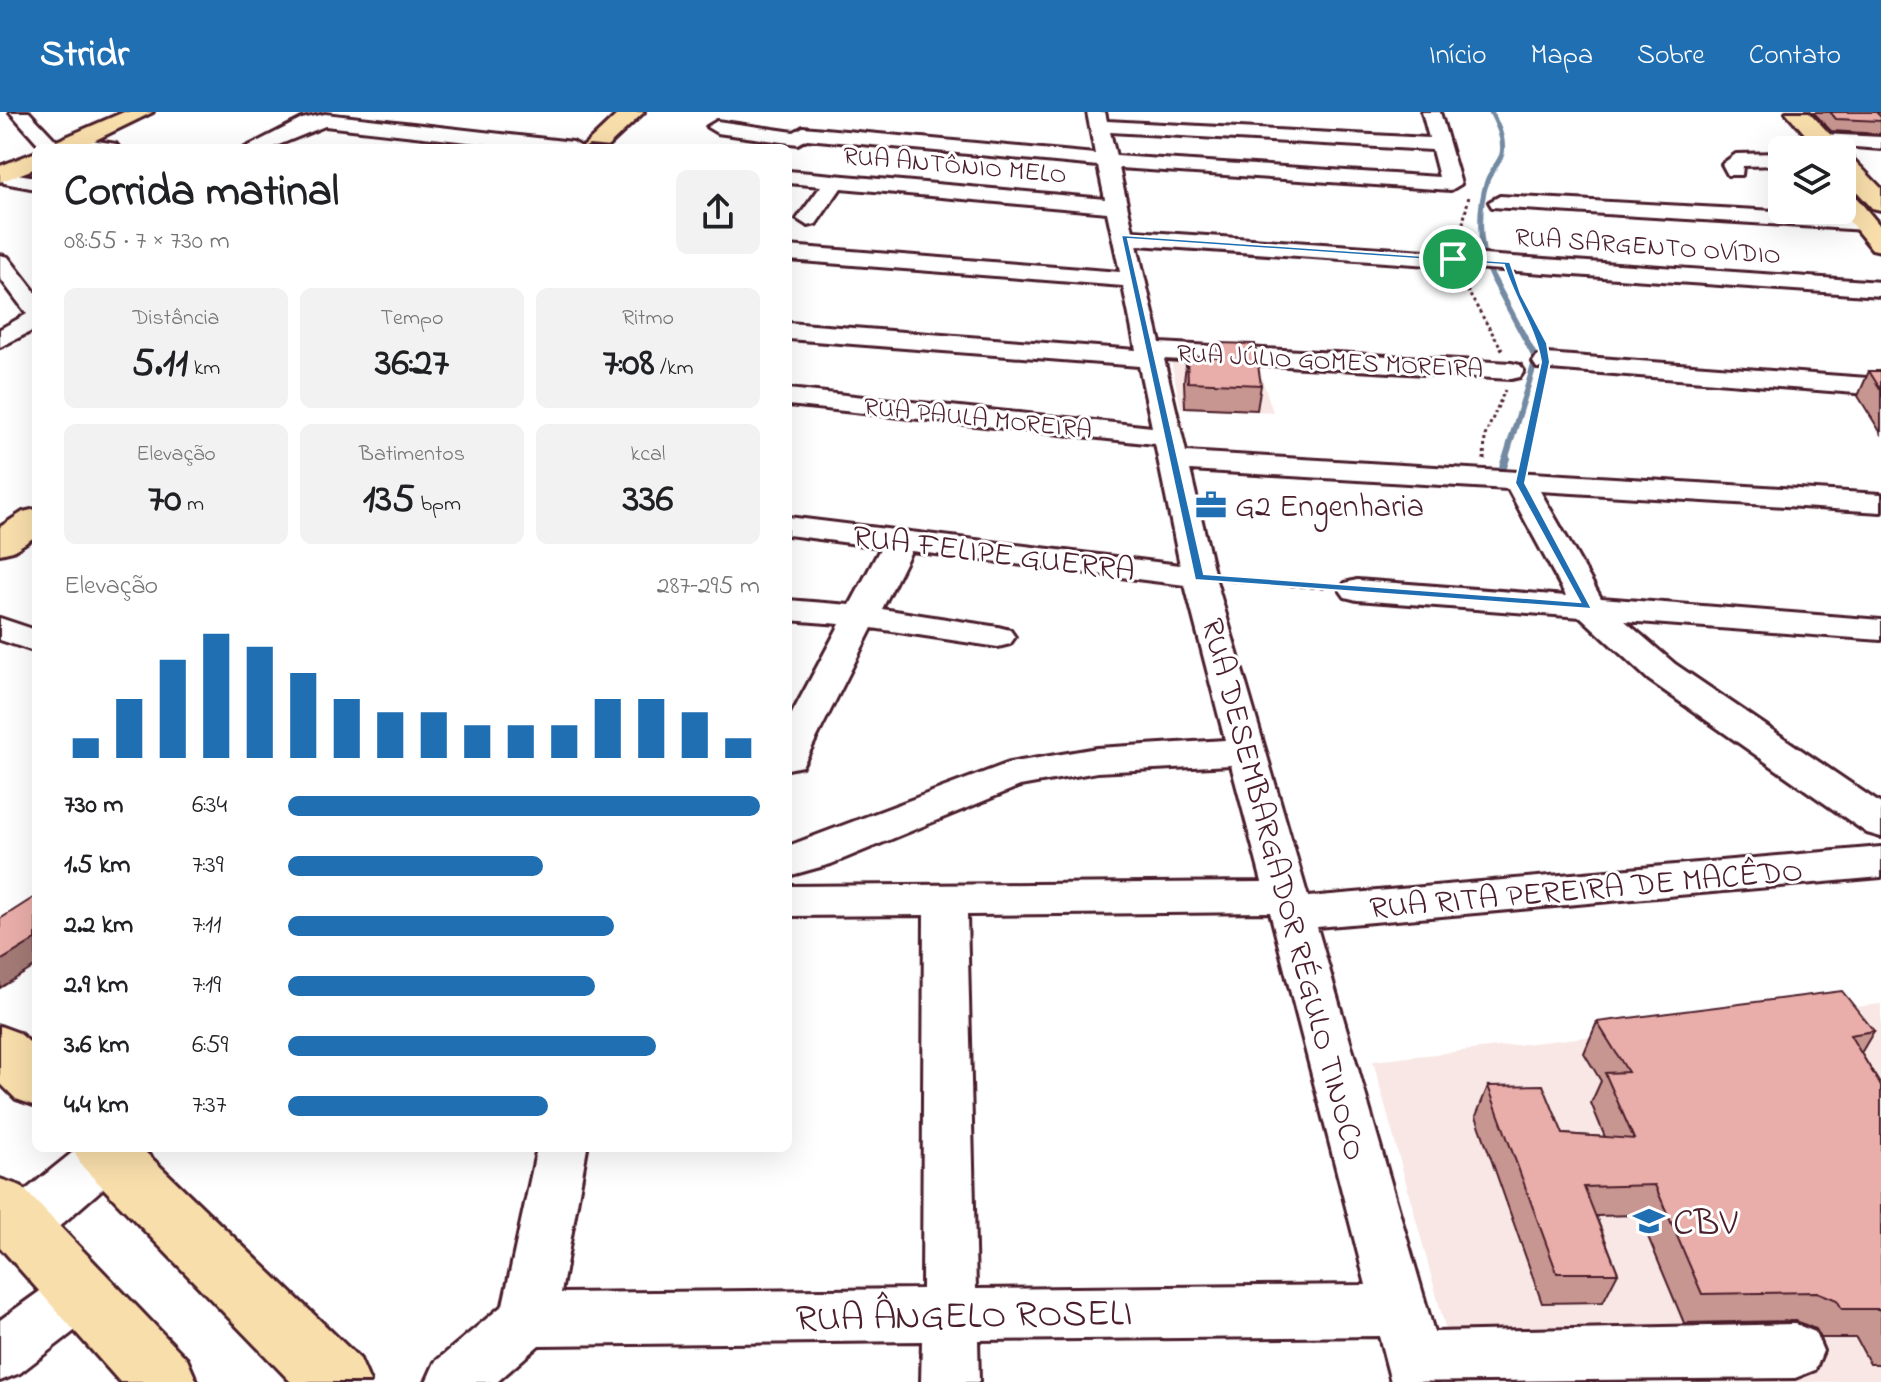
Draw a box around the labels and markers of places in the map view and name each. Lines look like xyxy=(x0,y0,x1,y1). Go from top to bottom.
pin xyxy=(1419,225,1487,293)
place label: G2 Engenharia xyxy=(1235,485,1424,532)
office icon: G2 Engenharia xyxy=(1194,488,1228,522)
place label: CBV xyxy=(1673,1197,1738,1253)
school or university icon: CBV xyxy=(1632,1204,1666,1238)

